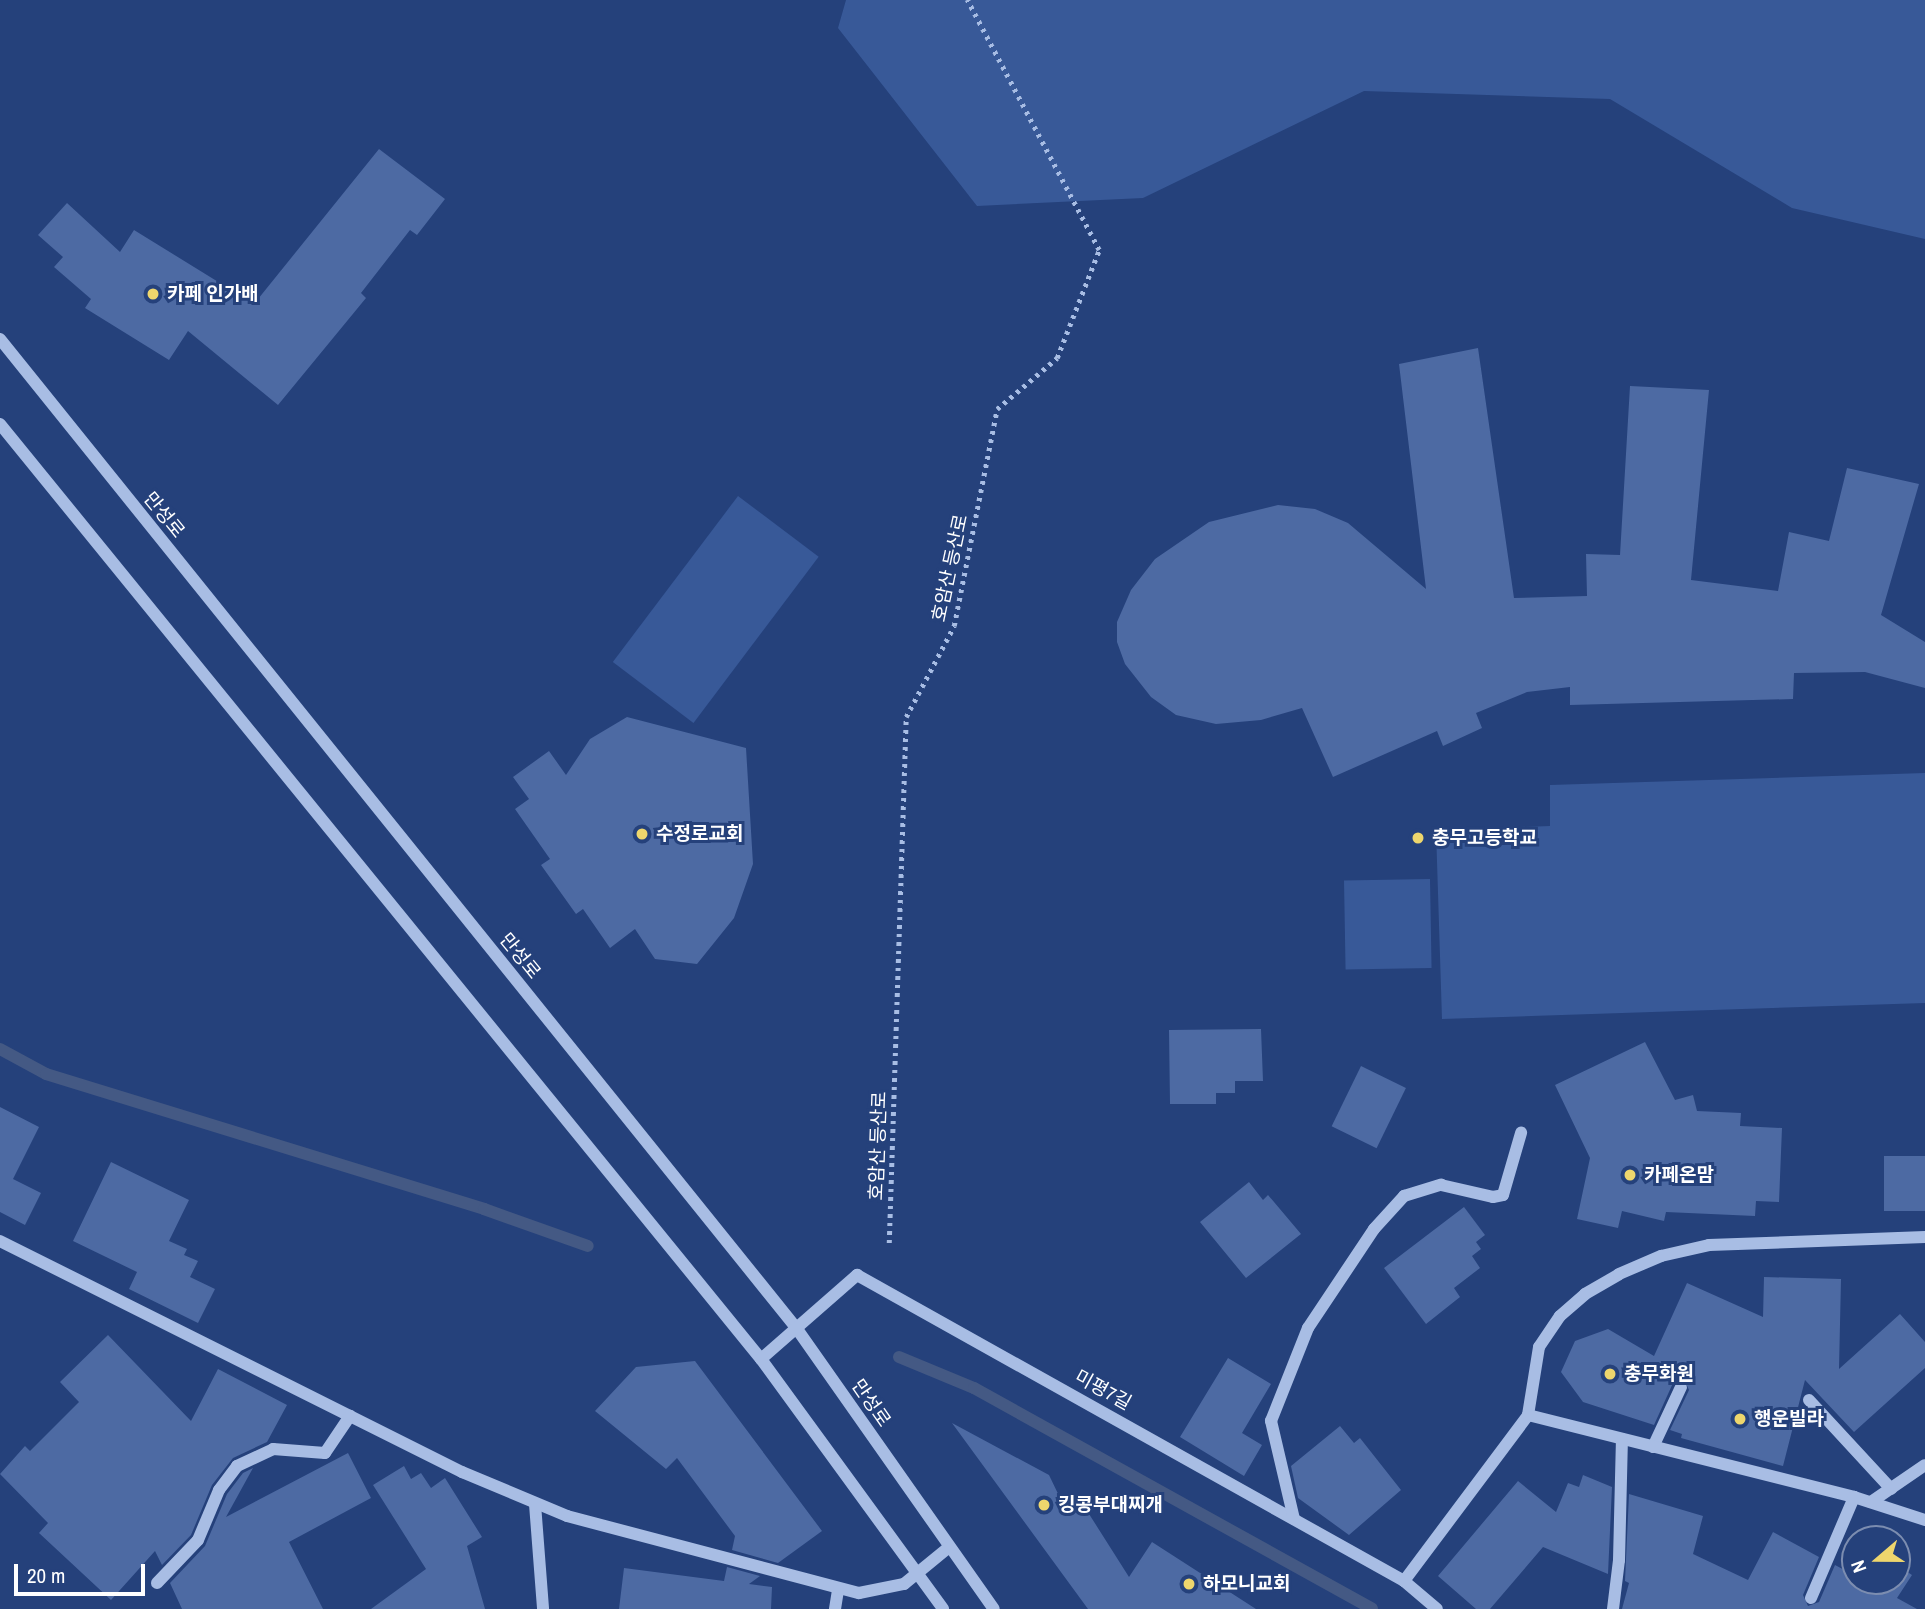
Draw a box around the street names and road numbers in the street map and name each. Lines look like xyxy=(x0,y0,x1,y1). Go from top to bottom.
street label: 만성로 xyxy=(139,487,189,543)
street label: 호암산 등산로 xyxy=(927,512,973,624)
street label: 만성로 xyxy=(495,928,545,984)
street label: 호암산 등산로 xyxy=(865,1091,891,1201)
street label: 미평7길 xyxy=(1071,1365,1135,1415)
street label: 만성로 xyxy=(847,1375,895,1431)

